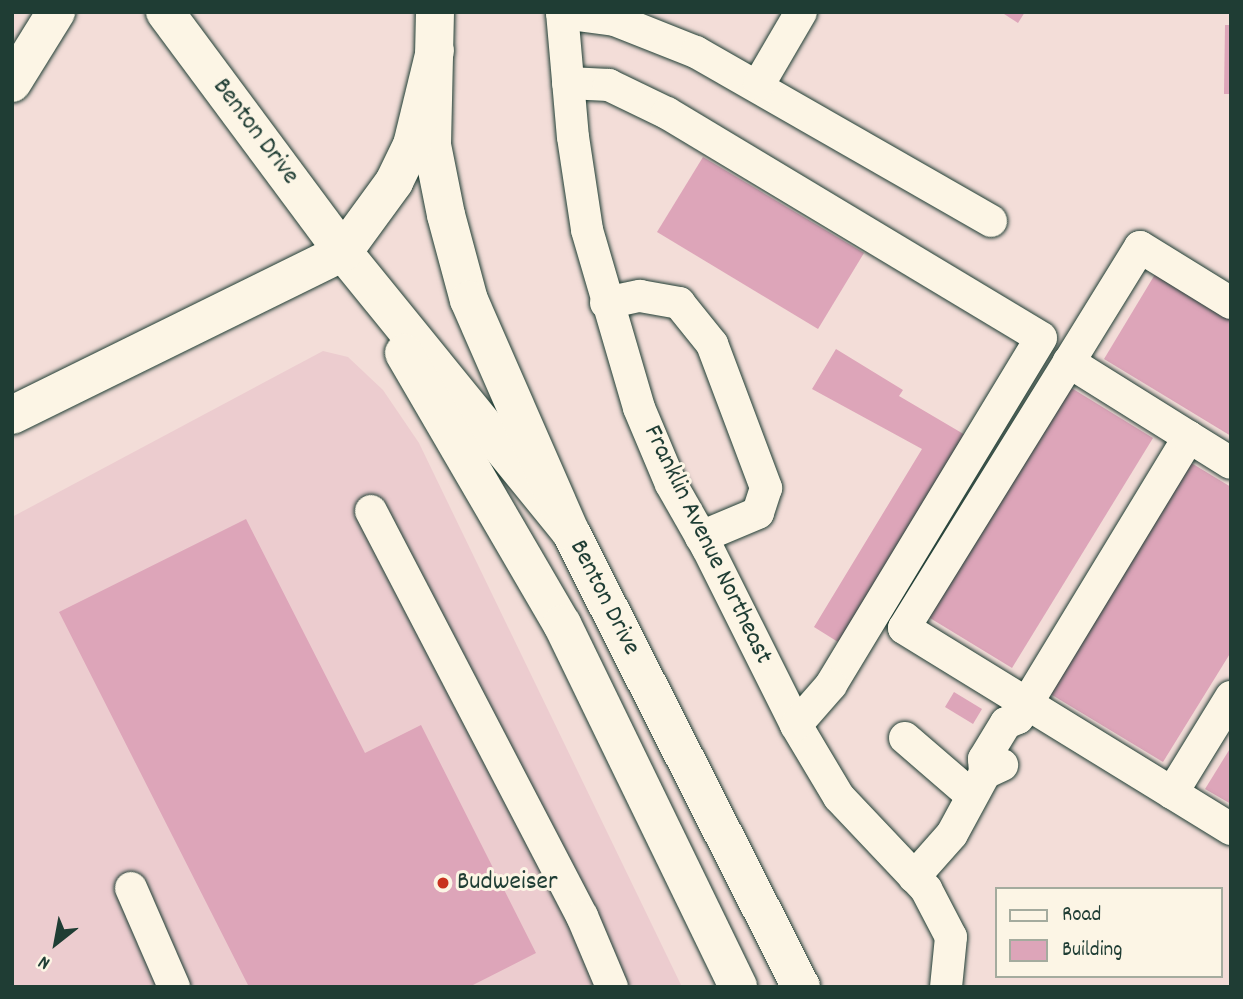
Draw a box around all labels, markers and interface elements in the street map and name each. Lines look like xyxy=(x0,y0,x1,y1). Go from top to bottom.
street label: Benton Drive xyxy=(205,73,305,191)
street label: Franklin Avenue Northeast xyxy=(636,420,778,670)
street label: Benton Drive xyxy=(562,535,646,661)
place label: Budweiser xyxy=(457,867,558,899)
marker: Budweiser xyxy=(435,875,451,891)
legend xyxy=(995,887,1222,978)
text: Road xyxy=(1062,901,1101,931)
north arrow xyxy=(21,908,91,978)
text: Building xyxy=(1062,936,1122,966)
text: N xyxy=(34,947,56,975)

